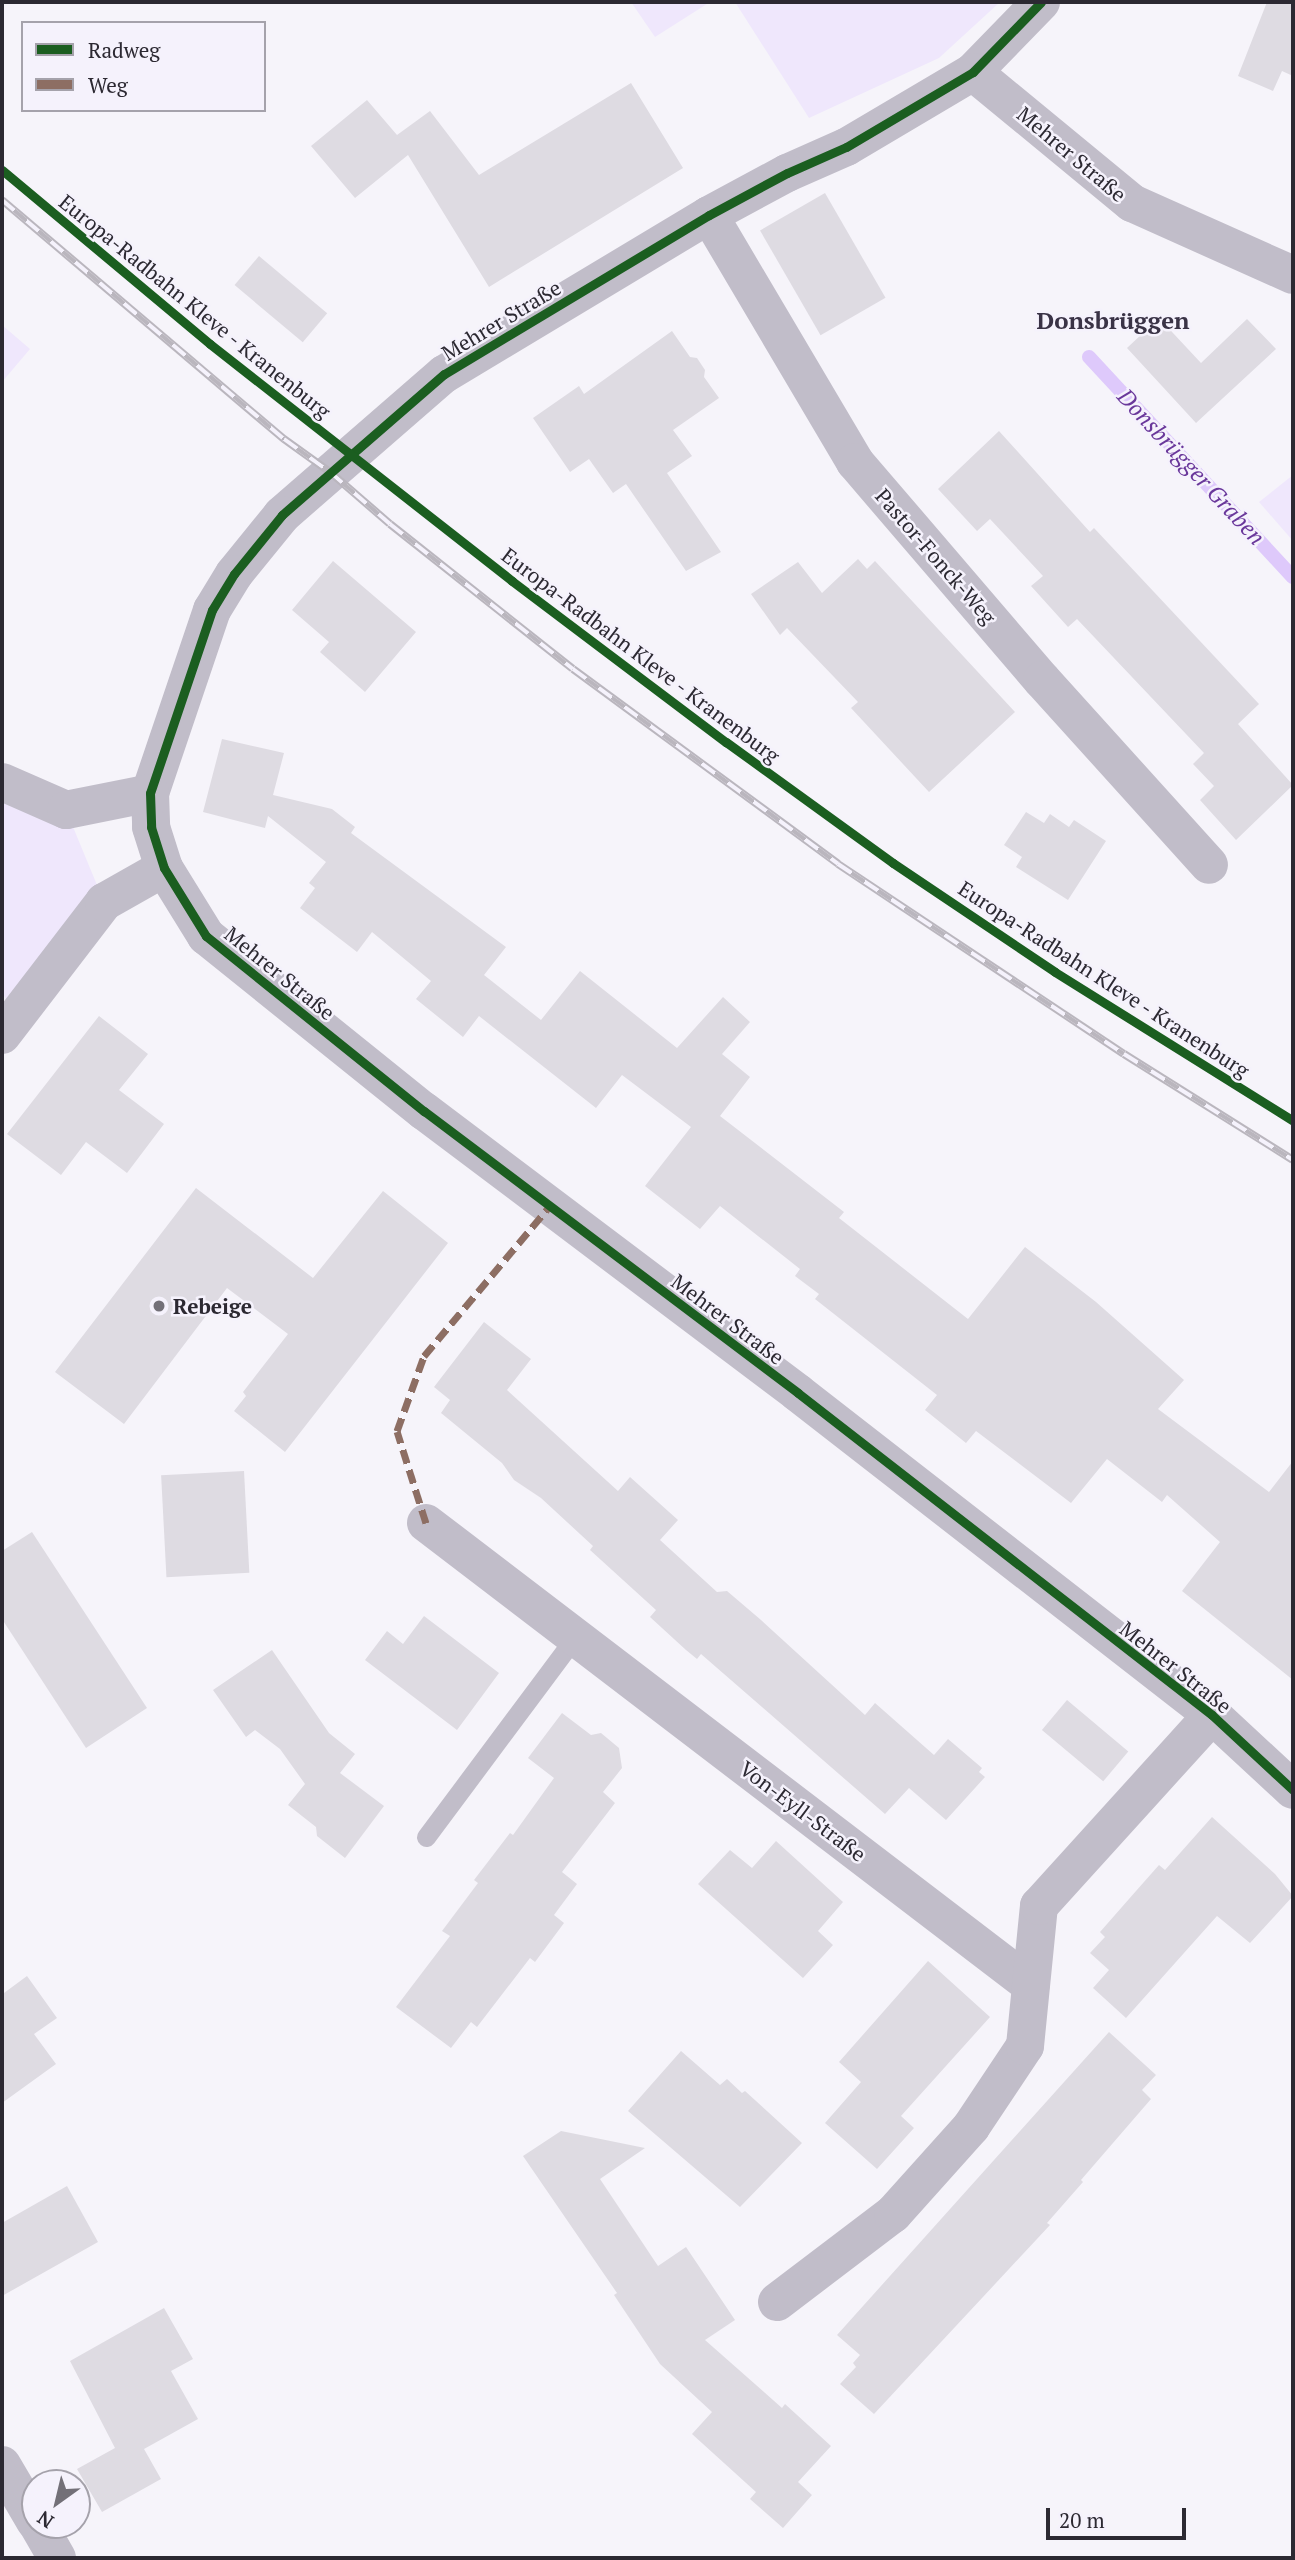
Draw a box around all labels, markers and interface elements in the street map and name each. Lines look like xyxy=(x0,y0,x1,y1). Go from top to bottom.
legend xyxy=(21,21,266,112)
text: Radweg xyxy=(88,36,160,64)
text: Weg xyxy=(88,71,128,99)
street label: Mehrer Straße xyxy=(1012,101,1132,207)
street label: Europa-Radbahn Kleve - Kranenburg xyxy=(54,188,336,424)
street label: Mehrer Straße xyxy=(437,275,565,365)
district label: Donsbrüggen xyxy=(1036,307,1190,335)
water label: Donsbrügger Graben xyxy=(1111,383,1271,551)
street label: Pastor-Fonck-Weg xyxy=(870,483,1002,629)
street label: Europa-Radbahn Kleve - Kranenburg xyxy=(496,542,786,768)
street label: Europa-Radbahn Kleve - Kranenburg xyxy=(953,875,1255,1083)
street label: Mehrer Straße xyxy=(220,921,340,1025)
street label: Mehrer Straße xyxy=(667,1268,789,1370)
place label: Rebeige xyxy=(173,1293,252,1319)
marker: Rebeige xyxy=(151,1298,167,1314)
street label: Mehrer Straße xyxy=(1115,1616,1237,1718)
street label: Von-Eyll-Straße xyxy=(735,1755,871,1867)
north arrow xyxy=(21,2469,91,2539)
scale bar xyxy=(1050,2494,1190,2538)
text: N xyxy=(32,2506,58,2535)
text: 20 m xyxy=(1059,2506,1105,2534)

